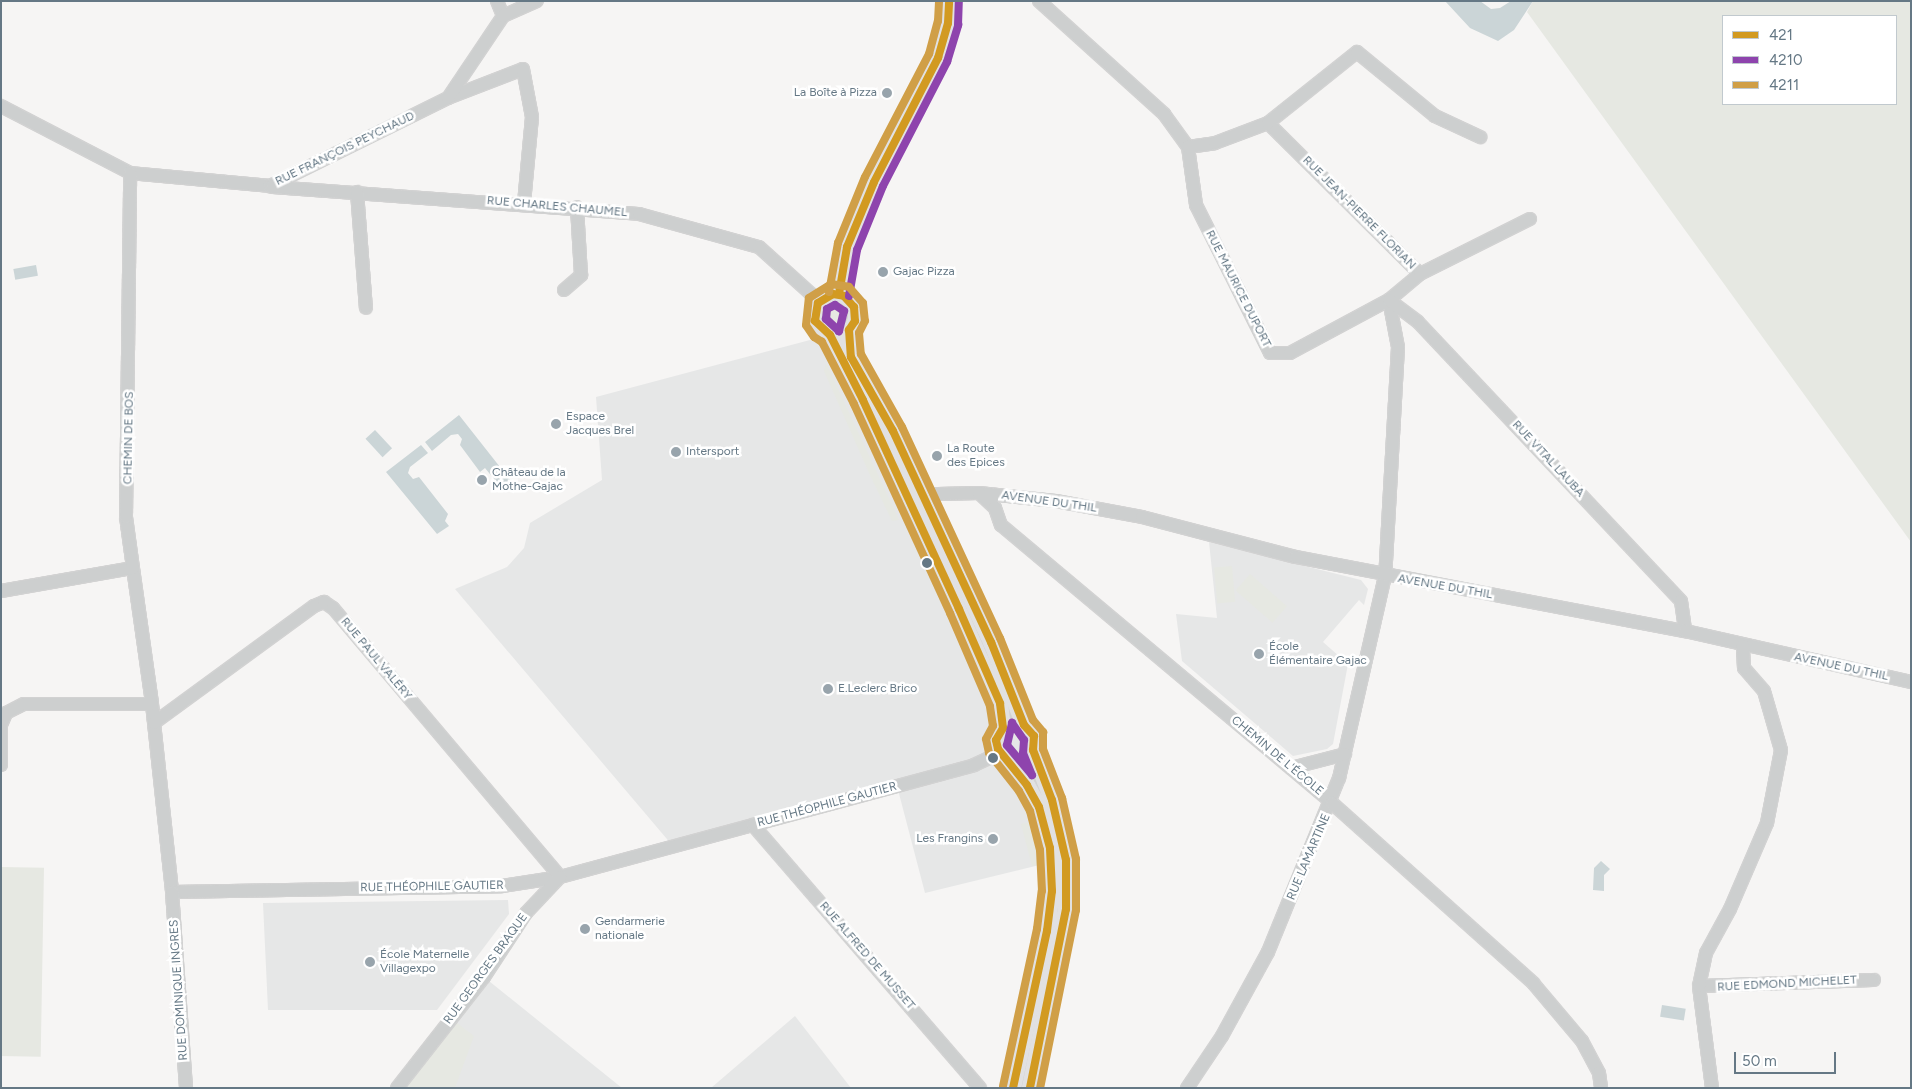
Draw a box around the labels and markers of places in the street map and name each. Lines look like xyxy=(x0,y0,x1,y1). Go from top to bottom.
place label: La Boîte à Pizza xyxy=(794,86,877,100)
marker: La Boîte à Pizza xyxy=(881,87,893,99)
place label: Gajac Pizza xyxy=(893,265,955,279)
marker: Gajac Pizza xyxy=(877,266,889,278)
place label: Espace Jacques Brel xyxy=(566,410,634,438)
marker: Espace Jacques Brel xyxy=(550,418,562,430)
place label: La Route des Epices xyxy=(947,442,1005,470)
place label: Intersport xyxy=(686,445,739,459)
marker: Intersport xyxy=(670,446,682,458)
marker: La Route des Epices xyxy=(931,450,943,462)
place label: Château de la Mothe-Gajac xyxy=(492,466,566,494)
marker: Château de la Mothe-Gajac xyxy=(476,474,488,486)
unlabelled marker xyxy=(922,558,932,568)
place label: École Élémentaire Gajac xyxy=(1269,640,1367,668)
marker: École Élémentaire Gajac xyxy=(1253,648,1265,660)
place label: E.Leclerc Brico xyxy=(838,682,917,696)
marker: E.Leclerc Brico xyxy=(822,683,834,695)
unlabelled marker xyxy=(988,753,998,763)
place label: Les Frangins xyxy=(916,832,983,846)
marker: Les Frangins xyxy=(987,833,999,845)
place label: Gendarmerie nationale xyxy=(595,915,665,943)
marker: Gendarmerie nationale xyxy=(579,923,591,935)
place label: École Maternelle Villagexpo xyxy=(380,948,469,976)
marker: École Maternelle Villagexpo xyxy=(364,956,376,968)

